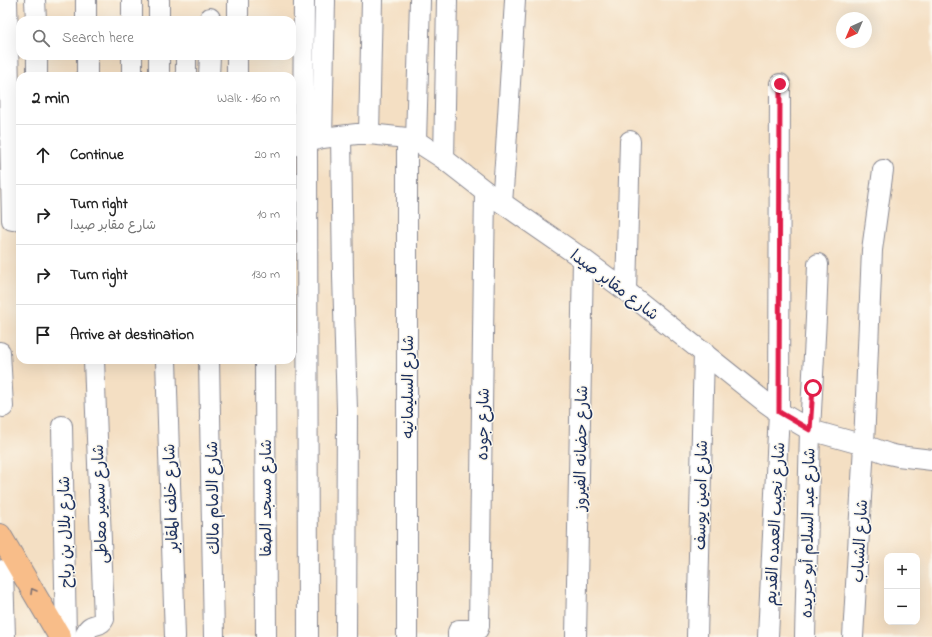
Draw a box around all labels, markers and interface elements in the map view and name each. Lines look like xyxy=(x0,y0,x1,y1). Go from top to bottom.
north arrow xyxy=(836,12,872,48)
search box xyxy=(16,16,296,60)
icon: search xyxy=(30,27,52,49)
text: Search here xyxy=(62,27,134,49)
route end xyxy=(771,75,789,93)
text: 2 min xyxy=(32,86,69,111)
text: Walk · 160 m xyxy=(217,89,280,108)
icon: ahead xyxy=(32,144,54,166)
text: Continue xyxy=(70,144,124,166)
text: 20 m xyxy=(255,145,280,164)
text: Turn right xyxy=(70,193,128,215)
icon: right xyxy=(32,204,54,226)
text: 10 m xyxy=(257,205,280,224)
text: شارع مقابر صيدا xyxy=(70,216,156,235)
street label: شارع مقابر صيدا xyxy=(564,244,663,327)
icon: right xyxy=(32,264,54,286)
text: Turn right xyxy=(70,264,128,286)
text: 130 m xyxy=(252,265,280,284)
icon: arrive xyxy=(32,324,54,346)
text: Arrive at destination xyxy=(70,324,194,346)
street label: شارع السليمانيه xyxy=(397,335,421,439)
route start xyxy=(804,379,822,397)
street label: شارع حضانه الفيروز xyxy=(569,385,595,513)
street label: شارع جوده xyxy=(471,387,497,461)
street label: شارع مسجد الصفا xyxy=(255,439,279,557)
street label: شارع امين يوسف xyxy=(689,440,715,550)
street label: شارع الامام مالك xyxy=(201,441,227,555)
street label: شارع نجيب العمده القديم xyxy=(760,441,792,607)
street label: شارع خلف المقابر xyxy=(158,443,186,555)
street label: شارع سمير معاطى xyxy=(87,444,115,564)
street label: شارع عبد السلام أبو جريده xyxy=(796,448,822,618)
street label: شارع بلال بن رباح xyxy=(53,476,79,588)
street label: شارع الشباب xyxy=(847,499,875,583)
map controls xyxy=(884,553,920,625)
button: + xyxy=(884,553,920,589)
one-way arrow xyxy=(31,588,38,595)
button: − xyxy=(884,589,920,625)

